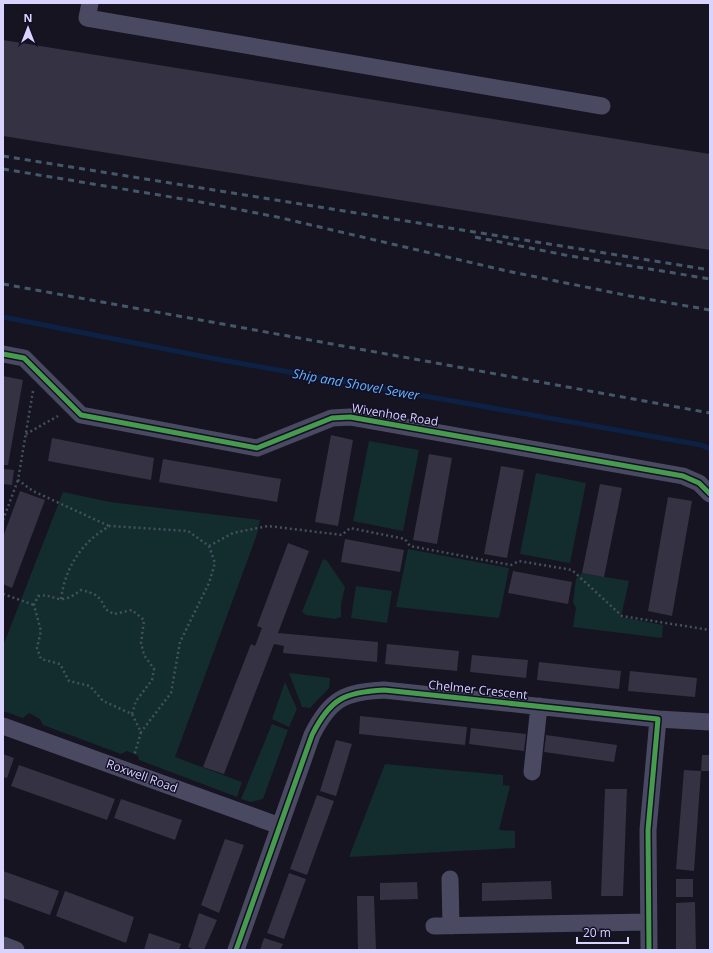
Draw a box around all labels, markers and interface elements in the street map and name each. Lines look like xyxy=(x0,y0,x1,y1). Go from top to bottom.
north arrow xyxy=(8,8,48,48)
text: N xyxy=(24,10,32,25)
water label: Ship and Shovel Sewer xyxy=(291,364,422,404)
street label: Wivenhoe Road xyxy=(351,399,440,430)
street label: Chelmer Crescent xyxy=(428,676,528,703)
street label: Roxwell Road xyxy=(104,755,180,796)
scale bar xyxy=(577,919,628,945)
text: 20 m xyxy=(583,924,611,941)

